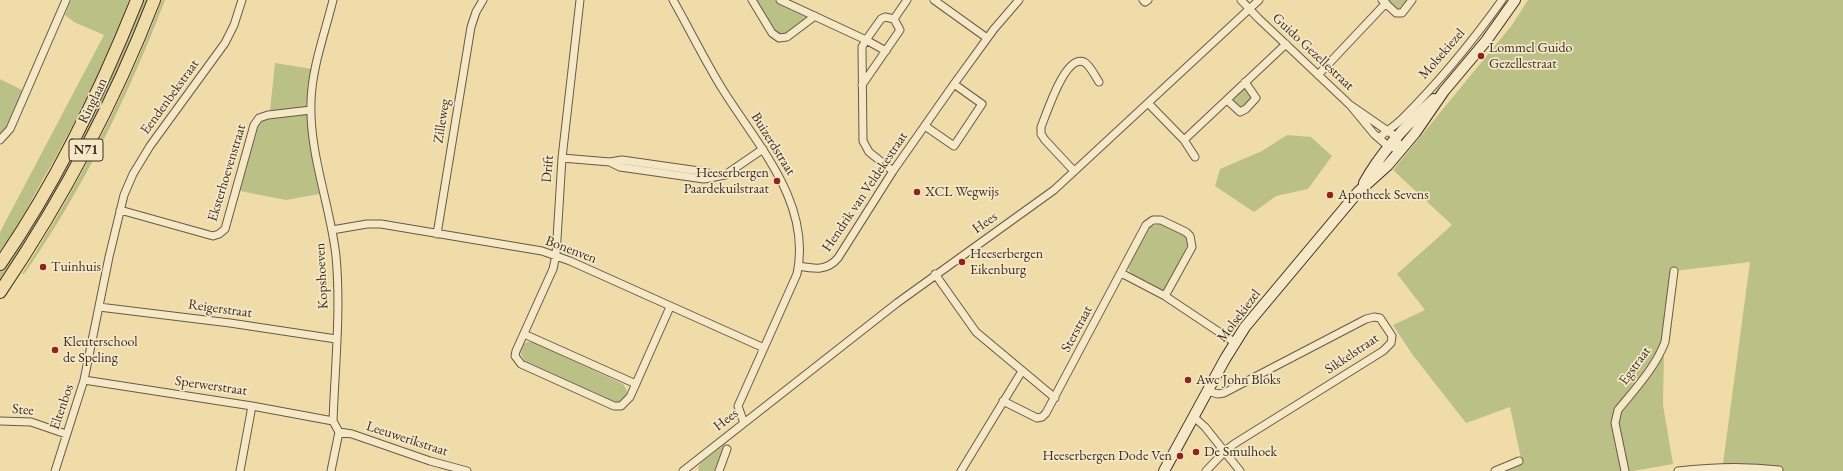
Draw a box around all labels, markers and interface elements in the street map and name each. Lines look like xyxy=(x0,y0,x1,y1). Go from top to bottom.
street label: Guido Gezellestraat xyxy=(1269,10,1357,94)
street label: Molsekiezel xyxy=(1415,25,1469,83)
place label: Lommel Guido Gezellestraat xyxy=(1489,40,1573,72)
marker: Lommel Guido Gezellestraat xyxy=(1476,51,1486,61)
street label: Eendenbekstraat xyxy=(137,56,203,138)
street label: Ringlaan xyxy=(75,75,111,127)
street label: Zilleweg xyxy=(430,98,454,144)
street label: Buizerdstraat xyxy=(747,110,799,178)
street label: Eksterhoevenstraat xyxy=(204,122,250,224)
street label: Hendrik van Veldekestraat xyxy=(819,129,911,255)
road number: N71 xyxy=(69,139,103,161)
street label: Drift xyxy=(538,155,558,183)
place label: Heeserbergen Paardekuilstraat xyxy=(684,165,769,198)
marker: Heeserbergen Paardekuilstraat xyxy=(772,176,782,186)
place label: XCL Wegwijs xyxy=(925,184,999,200)
marker: XCL Wegwijs xyxy=(912,187,922,197)
place label: Apotheek Sevens xyxy=(1338,187,1429,203)
marker: Apotheek Sevens xyxy=(1325,190,1335,200)
street label: Hees xyxy=(969,208,1001,238)
street label: Bonenven xyxy=(543,233,599,267)
street label: Kopshoeven xyxy=(312,242,332,310)
place label: Heeserbergen Eikenburg xyxy=(970,246,1043,278)
marker: Heeserbergen Eikenburg xyxy=(957,257,967,267)
place label: Tuinhuis xyxy=(51,259,101,275)
marker: Tuinhuis xyxy=(38,262,48,272)
street label: Molsekiezel xyxy=(1214,286,1264,346)
street label: Reigerstraat xyxy=(187,296,253,322)
street label: Sterstraat xyxy=(1058,303,1096,355)
street label: Sikkelstraat xyxy=(1322,330,1382,378)
place label: Kleuterschool de Speling xyxy=(63,334,138,366)
street label: Egstraat xyxy=(1616,344,1654,388)
marker: Kleuterschool de Speling xyxy=(50,345,60,355)
place label: Awc John Bloks xyxy=(1196,372,1281,388)
street label: Sperwerstraat xyxy=(174,373,248,399)
marker: Awc John Bloks xyxy=(1183,375,1193,385)
street label: Eltenbos xyxy=(46,382,78,432)
street label: Stee xyxy=(11,401,35,419)
street label: Hees xyxy=(710,405,742,435)
street label: Leeuwerikstraat xyxy=(364,418,450,460)
place label: De Smulhoek xyxy=(1204,444,1277,460)
marker: De Smulhoek xyxy=(1191,447,1201,457)
place label: Heeserbergen Dode Ven xyxy=(1042,448,1172,464)
marker: Heeserbergen Dode Ven xyxy=(1175,451,1185,461)

